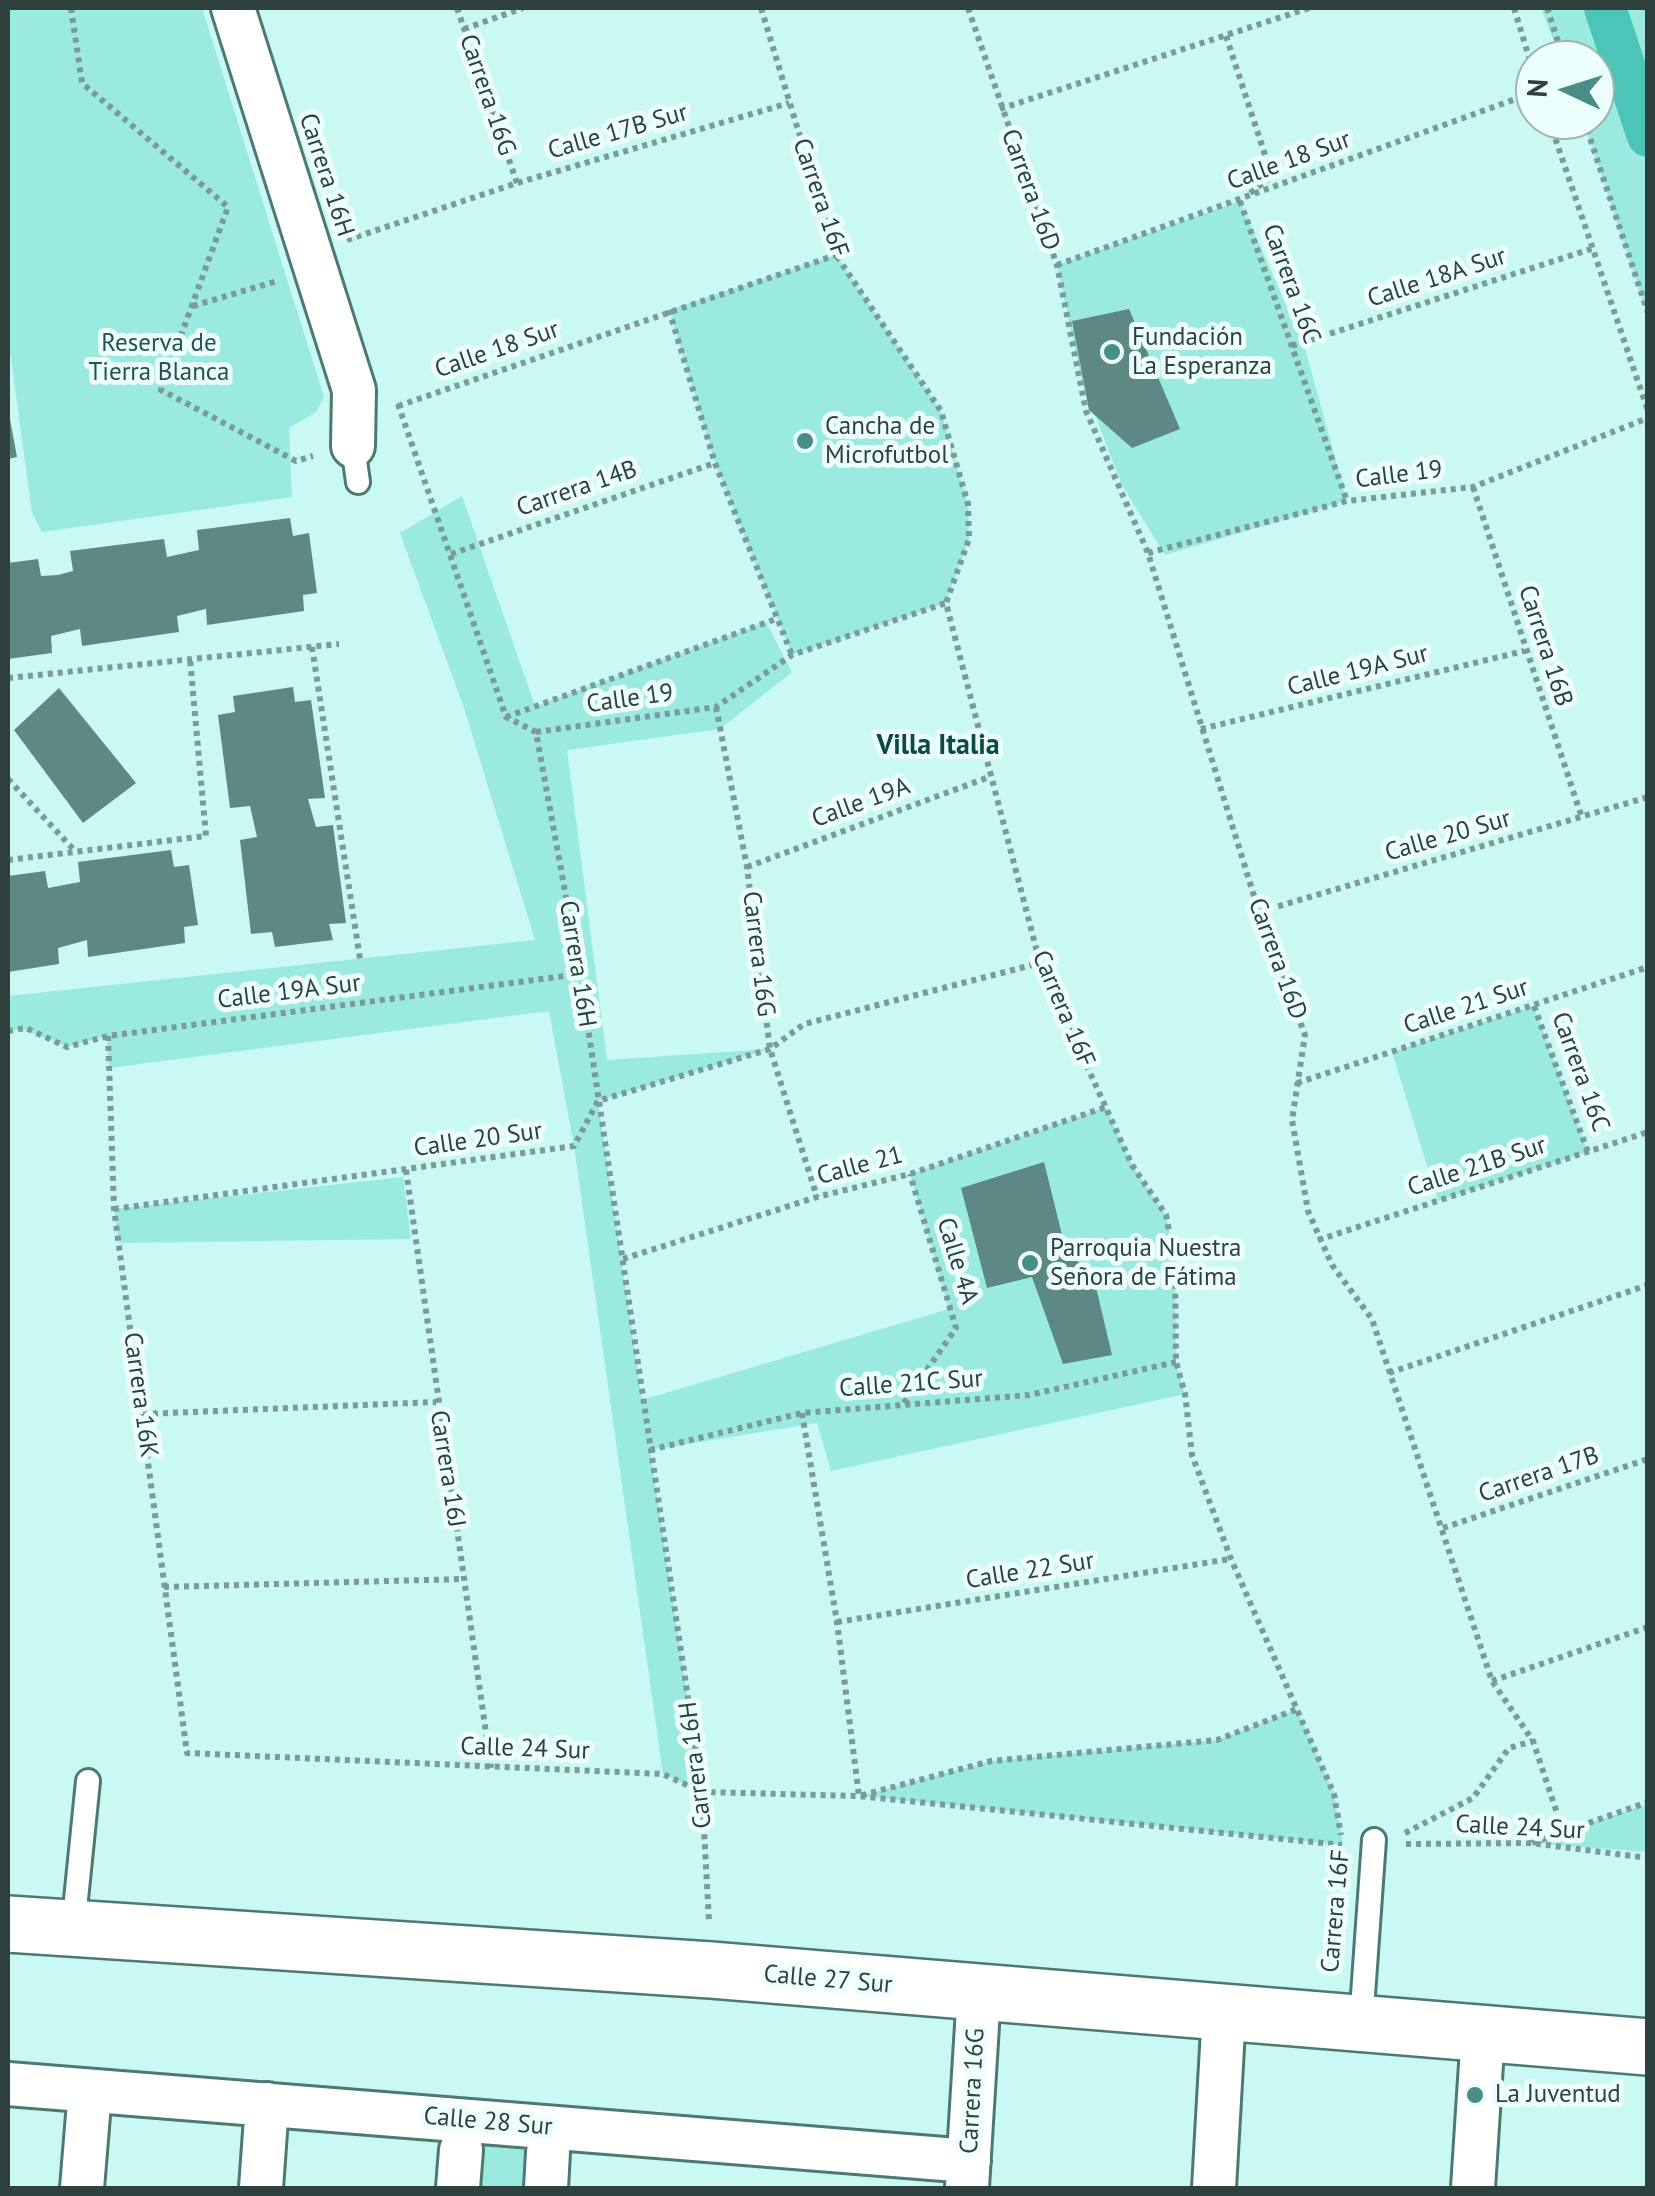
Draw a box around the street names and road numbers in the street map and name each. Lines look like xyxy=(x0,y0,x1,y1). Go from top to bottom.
street label: Carrera 16G xyxy=(452,31,522,159)
street label: Calle 17B Sur xyxy=(545,98,691,166)
street label: Carrera 16H xyxy=(292,110,360,240)
street label: Carrera 16D xyxy=(994,125,1066,255)
street label: Calle 18 Sur xyxy=(1223,125,1355,197)
street label: Carrera 16F xyxy=(786,135,854,261)
street label: Carrera 16C xyxy=(1256,220,1326,348)
street label: Calle 18A Sur xyxy=(1364,241,1510,315)
street label: Calle 18 Sur xyxy=(431,315,563,385)
street label: Carrera 14B xyxy=(513,454,641,524)
street label: Calle 19 xyxy=(1354,455,1444,495)
street label: Carrera 16B xyxy=(1511,582,1579,710)
street label: Calle 19A Sur xyxy=(1284,639,1432,703)
street label: Calle 19 xyxy=(585,678,675,720)
street label: Calle 19A xyxy=(808,771,914,835)
street label: Calle 20 Sur xyxy=(1382,804,1514,868)
street label: Carrera 16G xyxy=(735,890,781,1018)
street label: Carrera 16D xyxy=(1241,894,1313,1024)
street label: Carrera 16H xyxy=(552,899,602,1029)
street label: Carrera 16F xyxy=(1025,946,1101,1072)
street label: Calle 19A Sur xyxy=(216,968,362,1016)
street label: Calle 21 Sur xyxy=(1400,973,1532,1041)
street label: Carrera 16C xyxy=(1545,1008,1615,1136)
street label: Calle 20 Sur xyxy=(412,1116,544,1164)
street label: Calle 21B Sur xyxy=(1404,1130,1550,1204)
street label: Calle 21 xyxy=(814,1140,906,1192)
street label: Calle 4A xyxy=(930,1214,984,1308)
street label: Carrera 16K xyxy=(116,1331,164,1459)
street label: Calle 21C Sur xyxy=(838,1364,984,1404)
street label: Carrera 16J xyxy=(423,1408,471,1530)
street label: Carrera 17B xyxy=(1475,1440,1603,1510)
street label: Calle 22 Sur xyxy=(964,1546,1096,1596)
street label: Carrera 16H xyxy=(673,1700,719,1830)
street label: Calle 24 Sur xyxy=(460,1732,590,1766)
street label: Calle 24 Sur xyxy=(1455,1810,1585,1846)
street label: Carrera 16F xyxy=(1316,1848,1356,1974)
street label: Calle 27 Sur xyxy=(762,1959,894,2001)
street label: Carrera 16G xyxy=(955,2027,991,2155)
street label: Calle 28 Sur xyxy=(422,2101,554,2143)

